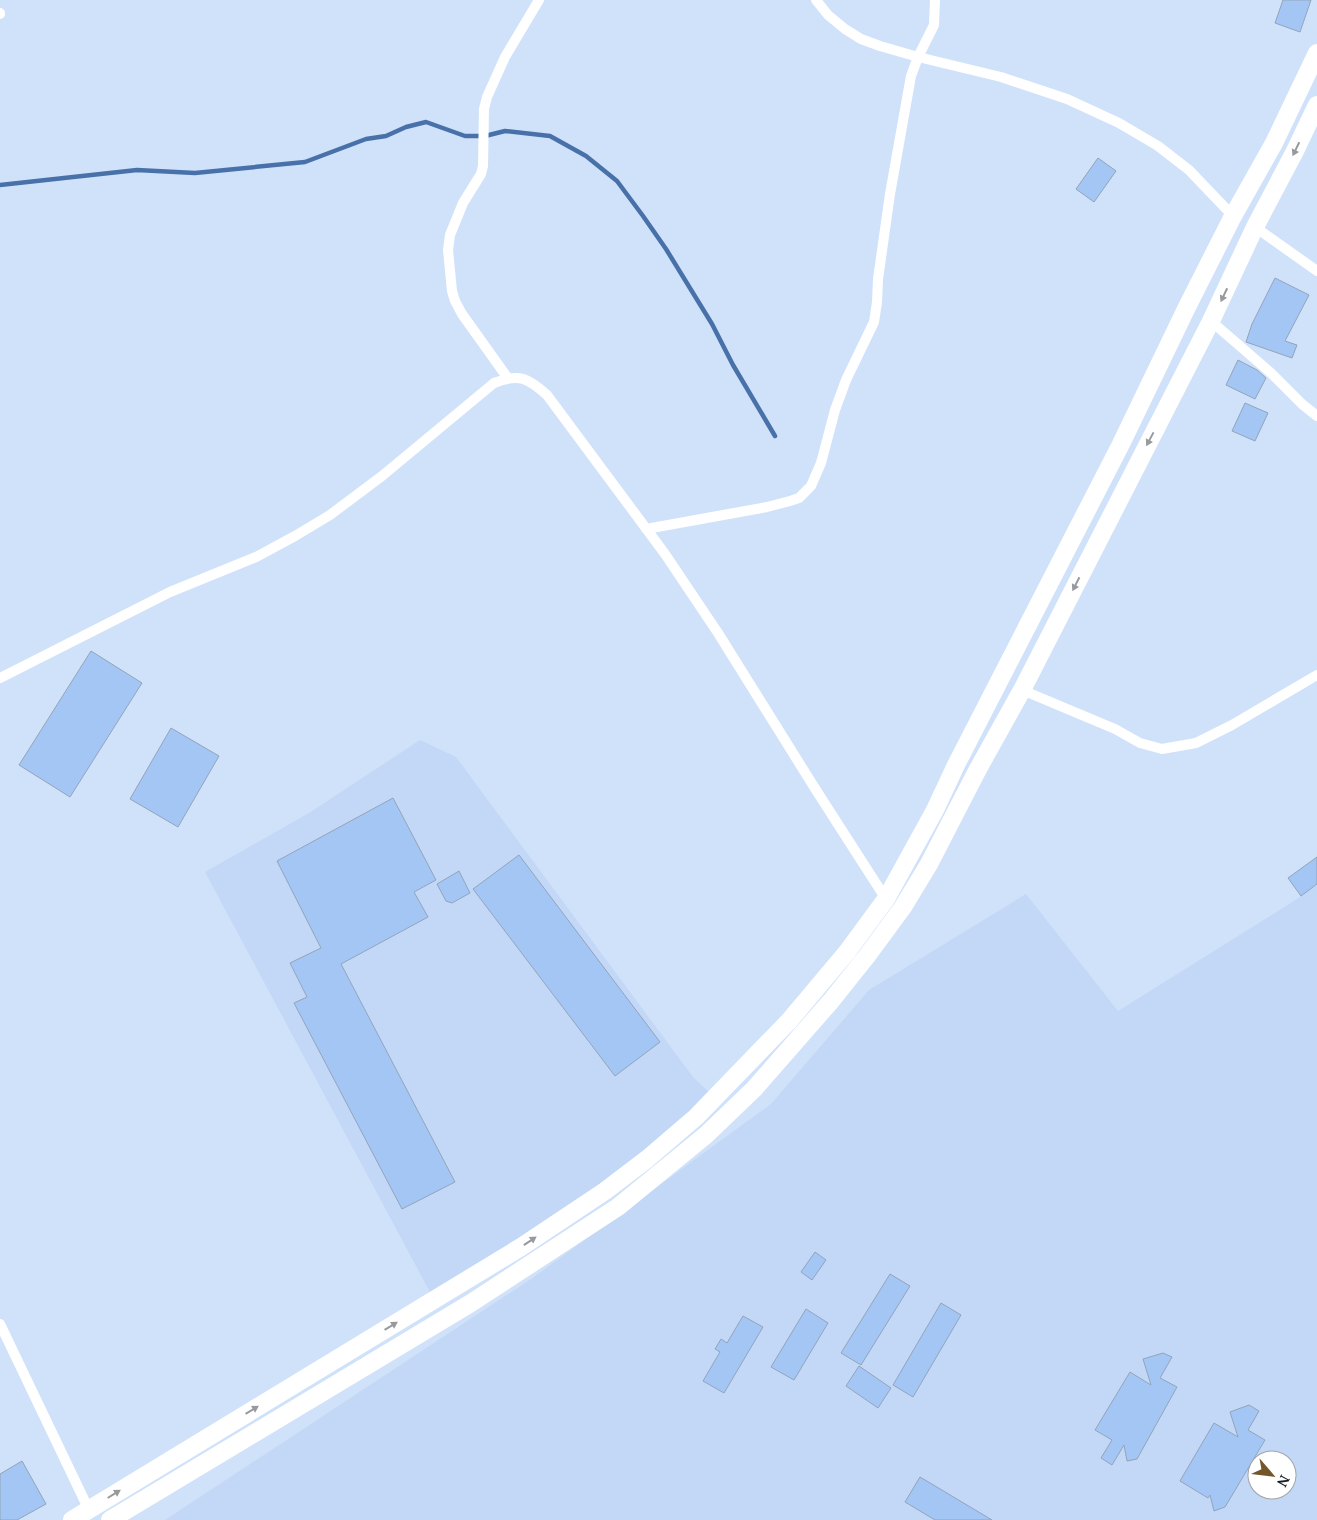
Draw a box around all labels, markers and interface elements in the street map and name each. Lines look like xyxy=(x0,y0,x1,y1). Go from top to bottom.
one-way arrow xyxy=(1292,142,1300,156)
one-way arrow xyxy=(1219,288,1227,302)
one-way arrow xyxy=(1145,433,1154,446)
one-way arrow xyxy=(1072,577,1080,591)
one-way arrow xyxy=(523,1236,537,1246)
one-way arrow xyxy=(385,1321,398,1330)
one-way arrow xyxy=(246,1405,259,1414)
north arrow xyxy=(1247,1450,1297,1500)
text: N xyxy=(1273,1472,1295,1491)
one-way arrow xyxy=(107,1490,120,1499)

